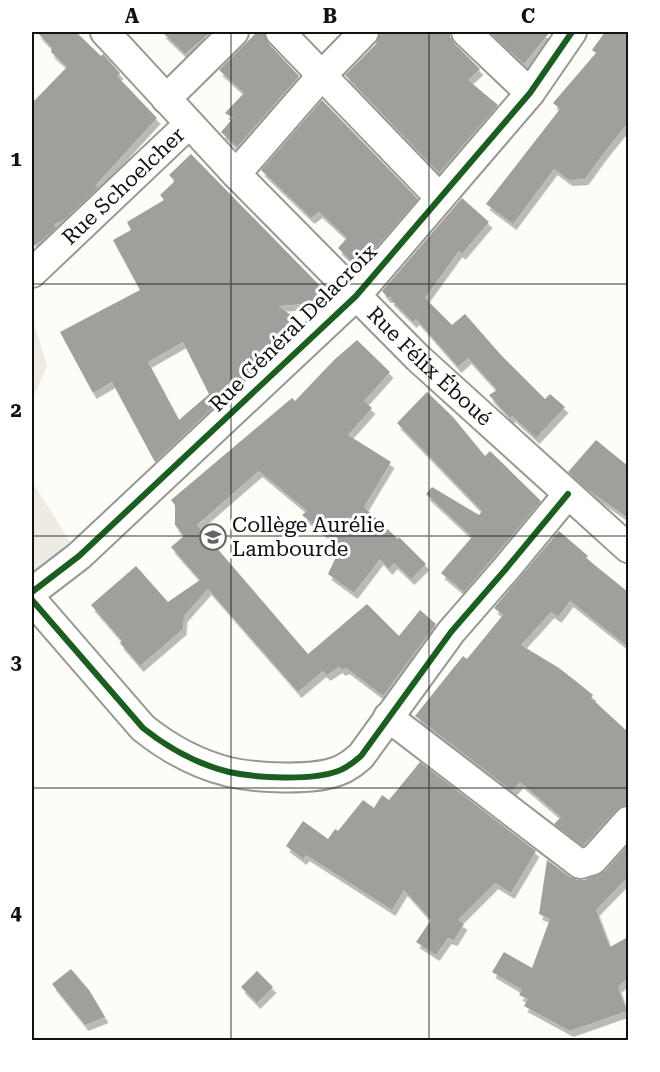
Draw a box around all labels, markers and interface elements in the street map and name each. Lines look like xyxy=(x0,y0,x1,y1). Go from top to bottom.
text: A xyxy=(125,4,140,28)
text: B xyxy=(323,4,337,28)
text: C xyxy=(521,4,535,28)
street label: Rue Schoelcher xyxy=(57,123,190,250)
text: 1 xyxy=(10,147,22,171)
street label: Rue Général Delacroix xyxy=(204,239,382,417)
street label: Rue Félix Éboué xyxy=(362,302,497,431)
text: 2 xyxy=(10,398,22,422)
place label: Collège Aurélie Lambourde xyxy=(232,513,385,561)
school or university icon: Collège Aurélie Lambourde xyxy=(198,522,228,552)
text: 3 xyxy=(10,650,22,674)
text: 4 xyxy=(10,901,22,925)

